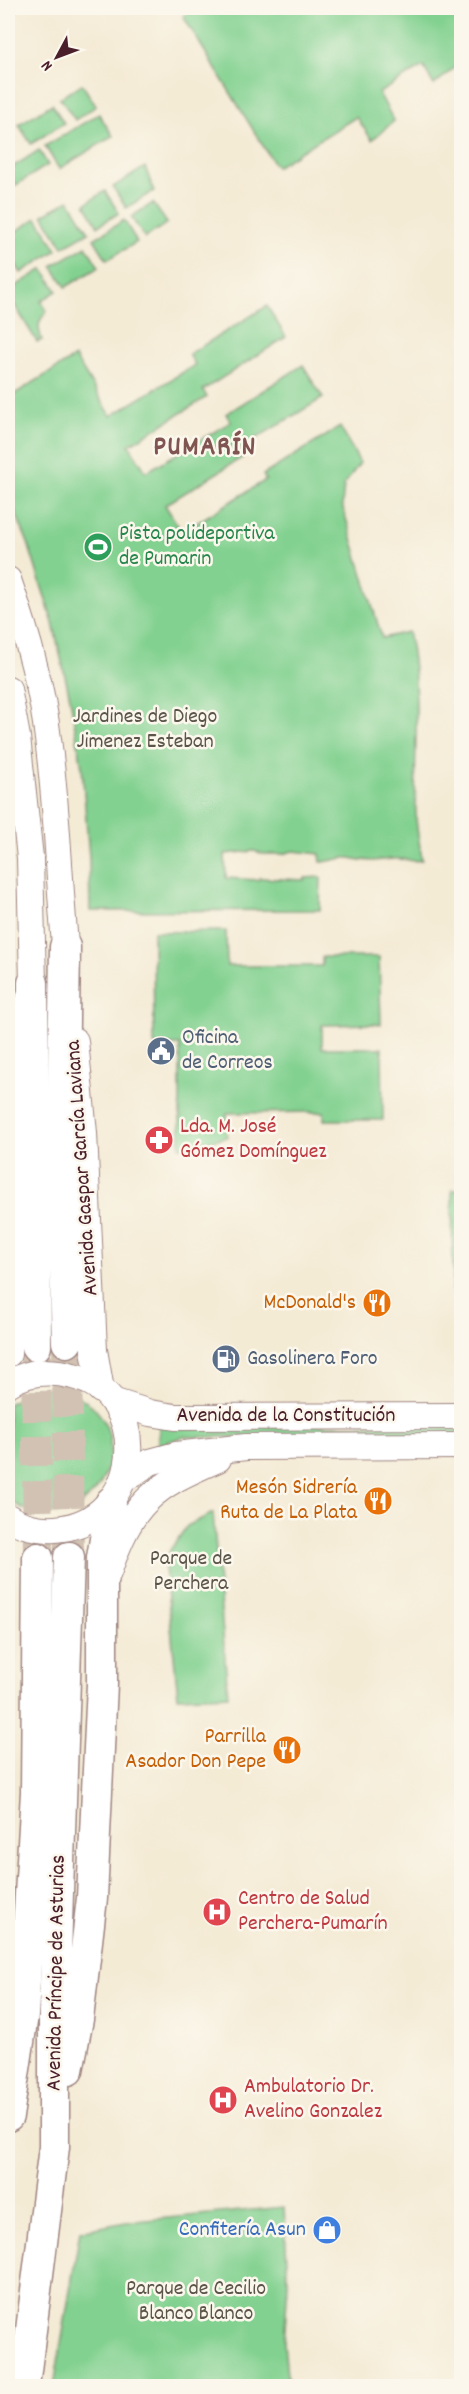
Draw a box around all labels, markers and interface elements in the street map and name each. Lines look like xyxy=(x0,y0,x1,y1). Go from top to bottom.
north arrow xyxy=(27,27,87,87)
text: N xyxy=(36,55,59,76)
district label: PUMARÍN xyxy=(153,429,257,469)
place label: Pista polideportiva de Pumarin xyxy=(119,519,275,575)
sports icon: Pista polideportiva de Pumarin xyxy=(82,531,114,563)
park label: Jardines de Diego Jimenez Esteban xyxy=(73,702,217,758)
place label: Oficina de Correos xyxy=(182,1023,273,1079)
public building icon: Oficina de Correos xyxy=(145,1035,177,1067)
street label: Avenida Gaspar García Laviana xyxy=(59,1038,107,1297)
place label: Lda. M. José Gómez Domínguez xyxy=(180,1112,327,1168)
pharmacy icon: Lda. M. José Gómez Domínguez xyxy=(143,1124,175,1156)
restaurant icon: McDonald's xyxy=(361,1287,393,1319)
place label: McDonald's xyxy=(263,1288,356,1319)
fuel station icon: Gasolinera Foro xyxy=(210,1343,242,1375)
place label: Gasolinera Foro xyxy=(247,1344,378,1375)
street label: Avenida de la Constitución xyxy=(176,1401,396,1432)
place label: Mesón Sidrería Ruta de La Plata xyxy=(220,1473,358,1529)
restaurant icon: Mesón Sidrería Ruta de La Plata xyxy=(362,1485,394,1517)
park label: Parque de Perchera xyxy=(150,1544,232,1600)
place label: Parrilla Asador Don Pepe xyxy=(125,1722,267,1778)
restaurant icon: Parrilla Asador Don Pepe xyxy=(271,1734,303,1766)
street label: Avenida Príncipe de Asturias xyxy=(39,1854,75,2092)
place label: Centro de Salud Perchera-Pumarín xyxy=(238,1884,388,1940)
hospital icon: Centro de Salud Perchera-Pumarín xyxy=(201,1896,233,1928)
place label: Ambulatorio Dr. Avelino Gonzalez xyxy=(244,2072,383,2128)
hospital icon: Ambulatorio Dr. Avelino Gonzalez xyxy=(207,2084,239,2116)
shop icon: Confitería Asun xyxy=(311,2214,343,2246)
place label: Confitería Asun xyxy=(179,2215,306,2246)
park label: Parque de Cecilio Blanco Blanco xyxy=(126,2274,266,2330)

